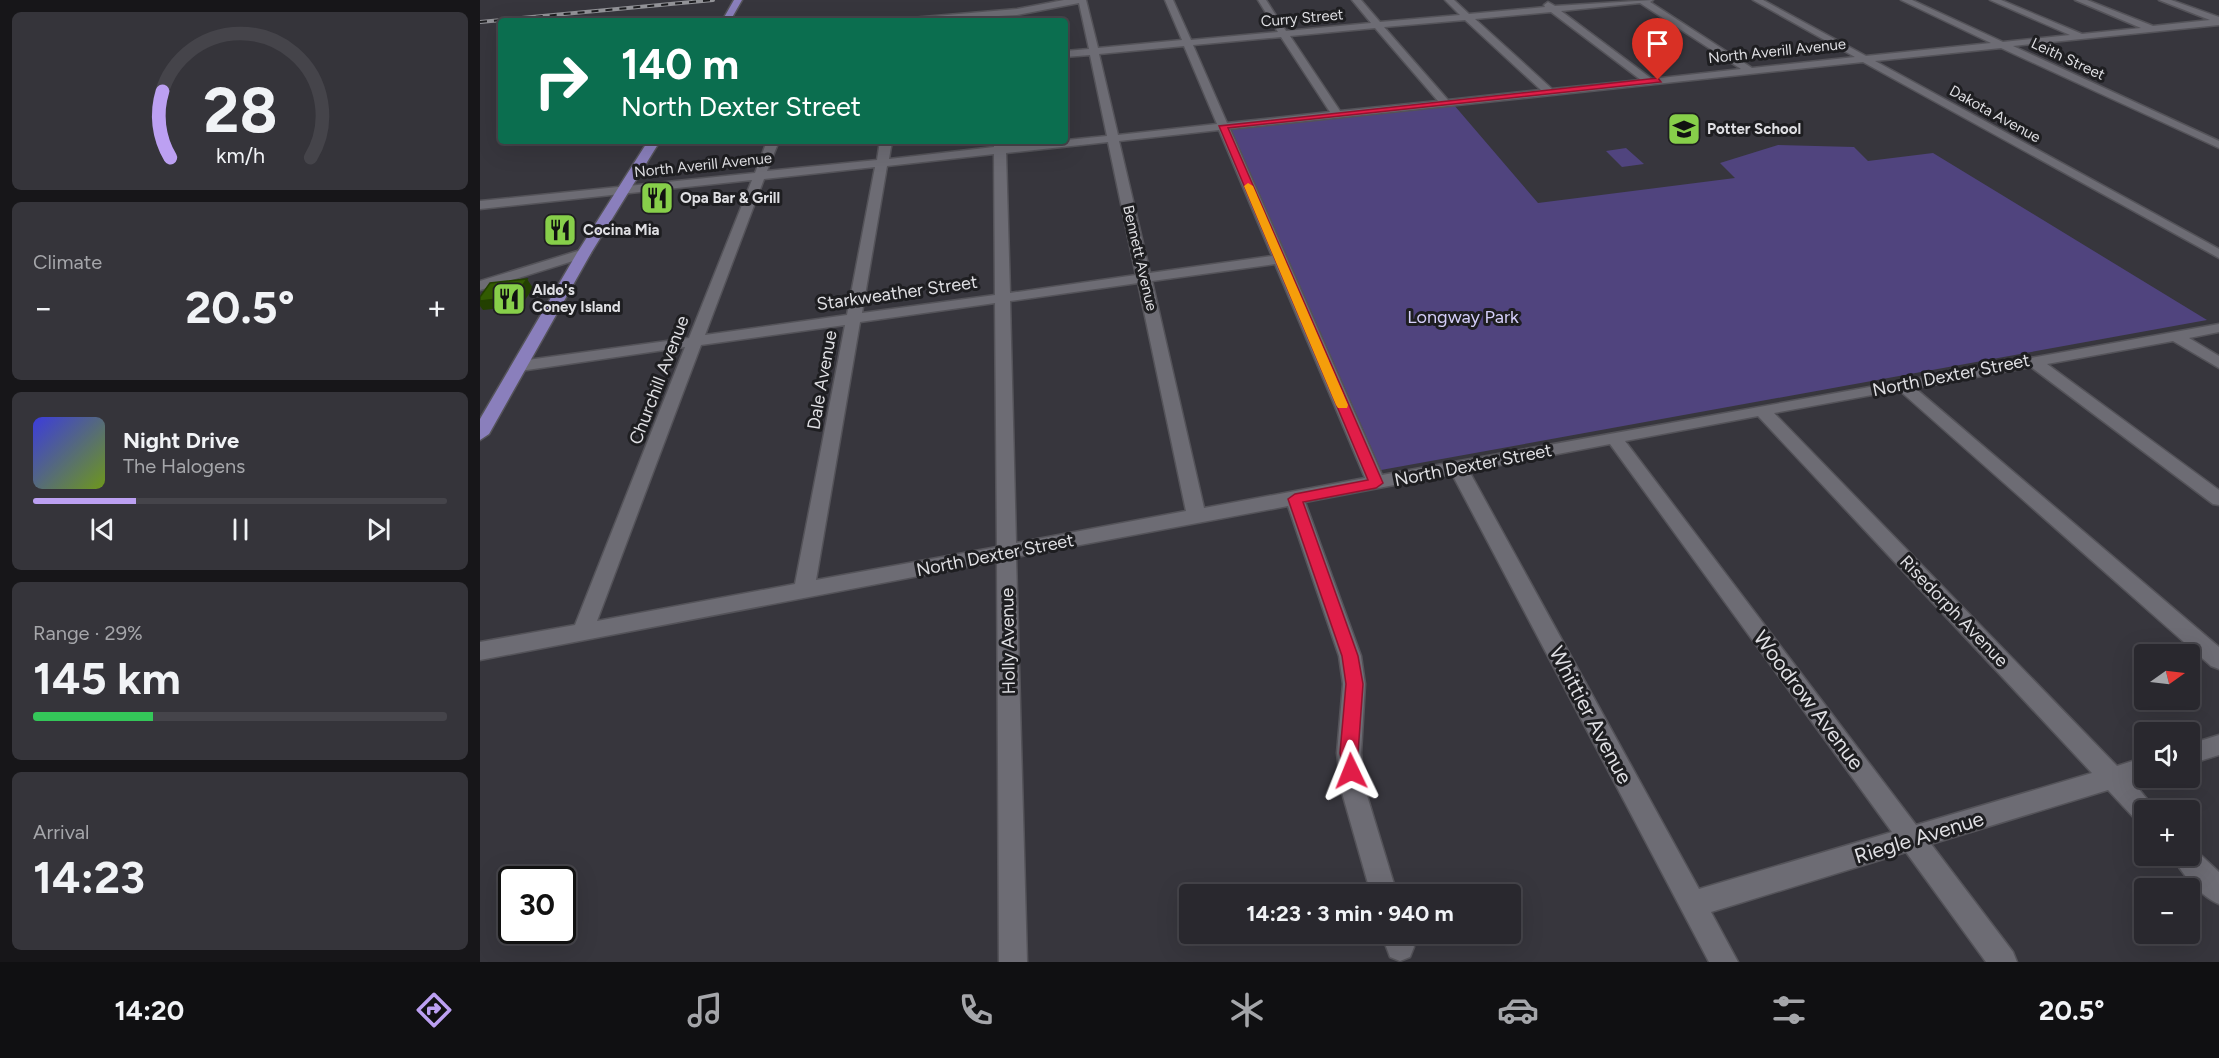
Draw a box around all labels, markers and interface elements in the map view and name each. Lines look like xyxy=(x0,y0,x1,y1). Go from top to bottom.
street label: Curry Street xyxy=(1260,5,1344,31)
pin xyxy=(1632,18,1683,80)
icon: arrive xyxy=(1641,27,1674,60)
street label: Leith Street xyxy=(2028,34,2108,84)
street label: North Averill Avenue xyxy=(1707,35,1847,67)
text: 140 m xyxy=(621,39,739,90)
icon: right xyxy=(522,42,600,120)
text: 28 xyxy=(203,73,277,148)
street label: Dakota Avenue xyxy=(1946,82,2044,146)
text: North Dexter Street xyxy=(621,90,861,123)
school or university icon: Potter School xyxy=(1666,111,1702,147)
place label: Potter School xyxy=(1707,120,1801,138)
text: km/h xyxy=(216,143,264,168)
street label: North Averill Avenue xyxy=(633,149,773,181)
restaurant icon: Opa Bar & Grill xyxy=(639,180,675,216)
place label: Opa Bar & Grill xyxy=(680,189,780,207)
street label: Bennett Avenue xyxy=(1119,203,1161,313)
restaurant icon: Cocina Mia xyxy=(542,212,578,248)
place label: Cocina Mia xyxy=(583,221,660,239)
text: Climate xyxy=(33,250,102,274)
street label: Starkweather Street xyxy=(815,271,979,315)
text: 20.5° xyxy=(185,280,295,334)
restaurant icon: Aldo's Coney Island xyxy=(491,281,527,317)
place label: Aldo's Coney Island xyxy=(532,281,621,316)
text: − xyxy=(33,288,54,327)
text: + xyxy=(426,288,447,327)
park label: Longway Park xyxy=(1407,306,1519,328)
street label: Churchill Avenue xyxy=(624,312,694,448)
street label: Dale Avenue xyxy=(802,328,842,431)
street label: North Dexter Street xyxy=(1870,349,2032,401)
text: Night Drive xyxy=(123,427,239,454)
street label: North Dexter Street xyxy=(1392,439,1554,491)
text: The Halogens xyxy=(123,454,245,478)
icon: previous xyxy=(86,513,119,546)
icon: pause xyxy=(224,513,257,546)
icon: next xyxy=(362,513,395,546)
street label: North Dexter Street xyxy=(914,529,1076,581)
street label: Risedorph Avenue xyxy=(1895,551,2013,672)
street label: Holly Avenue xyxy=(996,587,1020,695)
text: Range · 29% xyxy=(33,621,143,645)
street label: Woodrow Avenue xyxy=(1749,626,1869,774)
street label: Whittier Avenue xyxy=(1544,642,1638,788)
north arrow xyxy=(2134,644,2200,710)
map controls xyxy=(2134,644,2200,944)
text: 145 km xyxy=(33,651,181,705)
button: sound xyxy=(2134,722,2200,788)
position arrow xyxy=(1319,739,1383,803)
button: + xyxy=(2134,800,2200,866)
street label: Riegle Avenue xyxy=(1851,805,1987,869)
text: Arrival xyxy=(33,820,89,844)
text: 14:23 xyxy=(33,850,145,904)
speed limit sign: 30 xyxy=(498,866,576,944)
button: − xyxy=(2134,878,2200,944)
text: 14:23 · 3 min · 940 m xyxy=(1246,900,1454,927)
icon: directions xyxy=(413,989,455,1031)
icon: music xyxy=(684,989,726,1031)
icon: phone xyxy=(955,989,997,1031)
icon: climate xyxy=(1226,989,1268,1031)
icon: car xyxy=(1497,989,1539,1031)
icon: filters xyxy=(1768,989,1810,1031)
text: 14:20 xyxy=(114,994,184,1027)
text: 20.5° xyxy=(2039,994,2105,1027)

